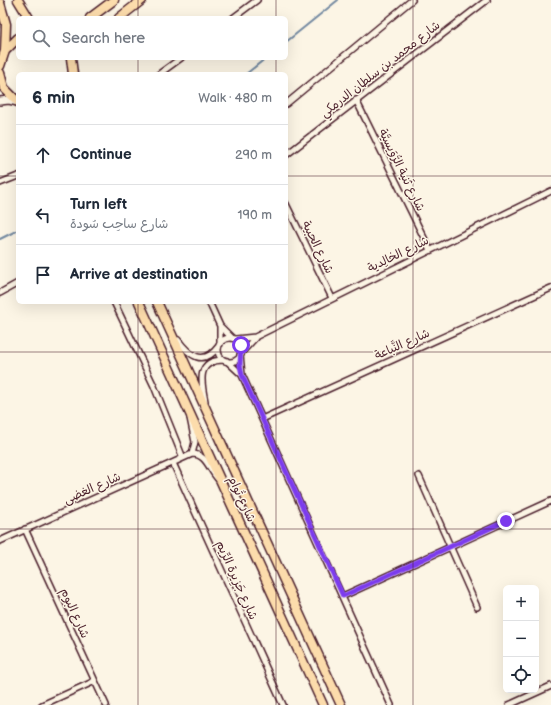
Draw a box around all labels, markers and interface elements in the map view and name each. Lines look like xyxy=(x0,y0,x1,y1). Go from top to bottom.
search box xyxy=(16,16,288,60)
street label: شارع محمد بن سلطان الدرمكي xyxy=(317,18,445,123)
icon: search xyxy=(30,27,52,49)
text: Search here xyxy=(62,29,145,48)
text: 6 min xyxy=(32,88,75,108)
text: Walk · 480 m xyxy=(198,90,272,106)
street label: شارع ثَنية الرُّوَيسيَّة xyxy=(374,126,429,214)
icon: ahead xyxy=(32,144,54,166)
text: Continue xyxy=(70,145,132,164)
text: 290 m xyxy=(235,147,272,163)
text: Turn left xyxy=(70,195,127,214)
icon: left xyxy=(32,204,54,226)
text: 190 m xyxy=(238,207,272,223)
text: شارع ساحِب سُودة xyxy=(70,216,168,232)
street label: شارع الحبية xyxy=(297,218,337,276)
street label: شارع الخالِدية xyxy=(365,233,432,277)
icon: arrive xyxy=(32,264,54,286)
text: Arrive at destination xyxy=(70,265,208,284)
street label: شارع النَّباعة xyxy=(371,324,433,364)
route start xyxy=(232,336,250,354)
street label: شارع الغضى xyxy=(61,469,123,509)
street label: شارع تُوام xyxy=(223,473,260,525)
route end xyxy=(497,512,515,530)
street label: شارع جَزِيرة الرِّيم xyxy=(211,538,261,623)
map controls xyxy=(503,585,539,693)
button: + xyxy=(503,585,539,621)
street label: شارع البوم xyxy=(56,586,92,641)
button: − xyxy=(503,621,539,657)
button: locate xyxy=(503,657,539,693)

